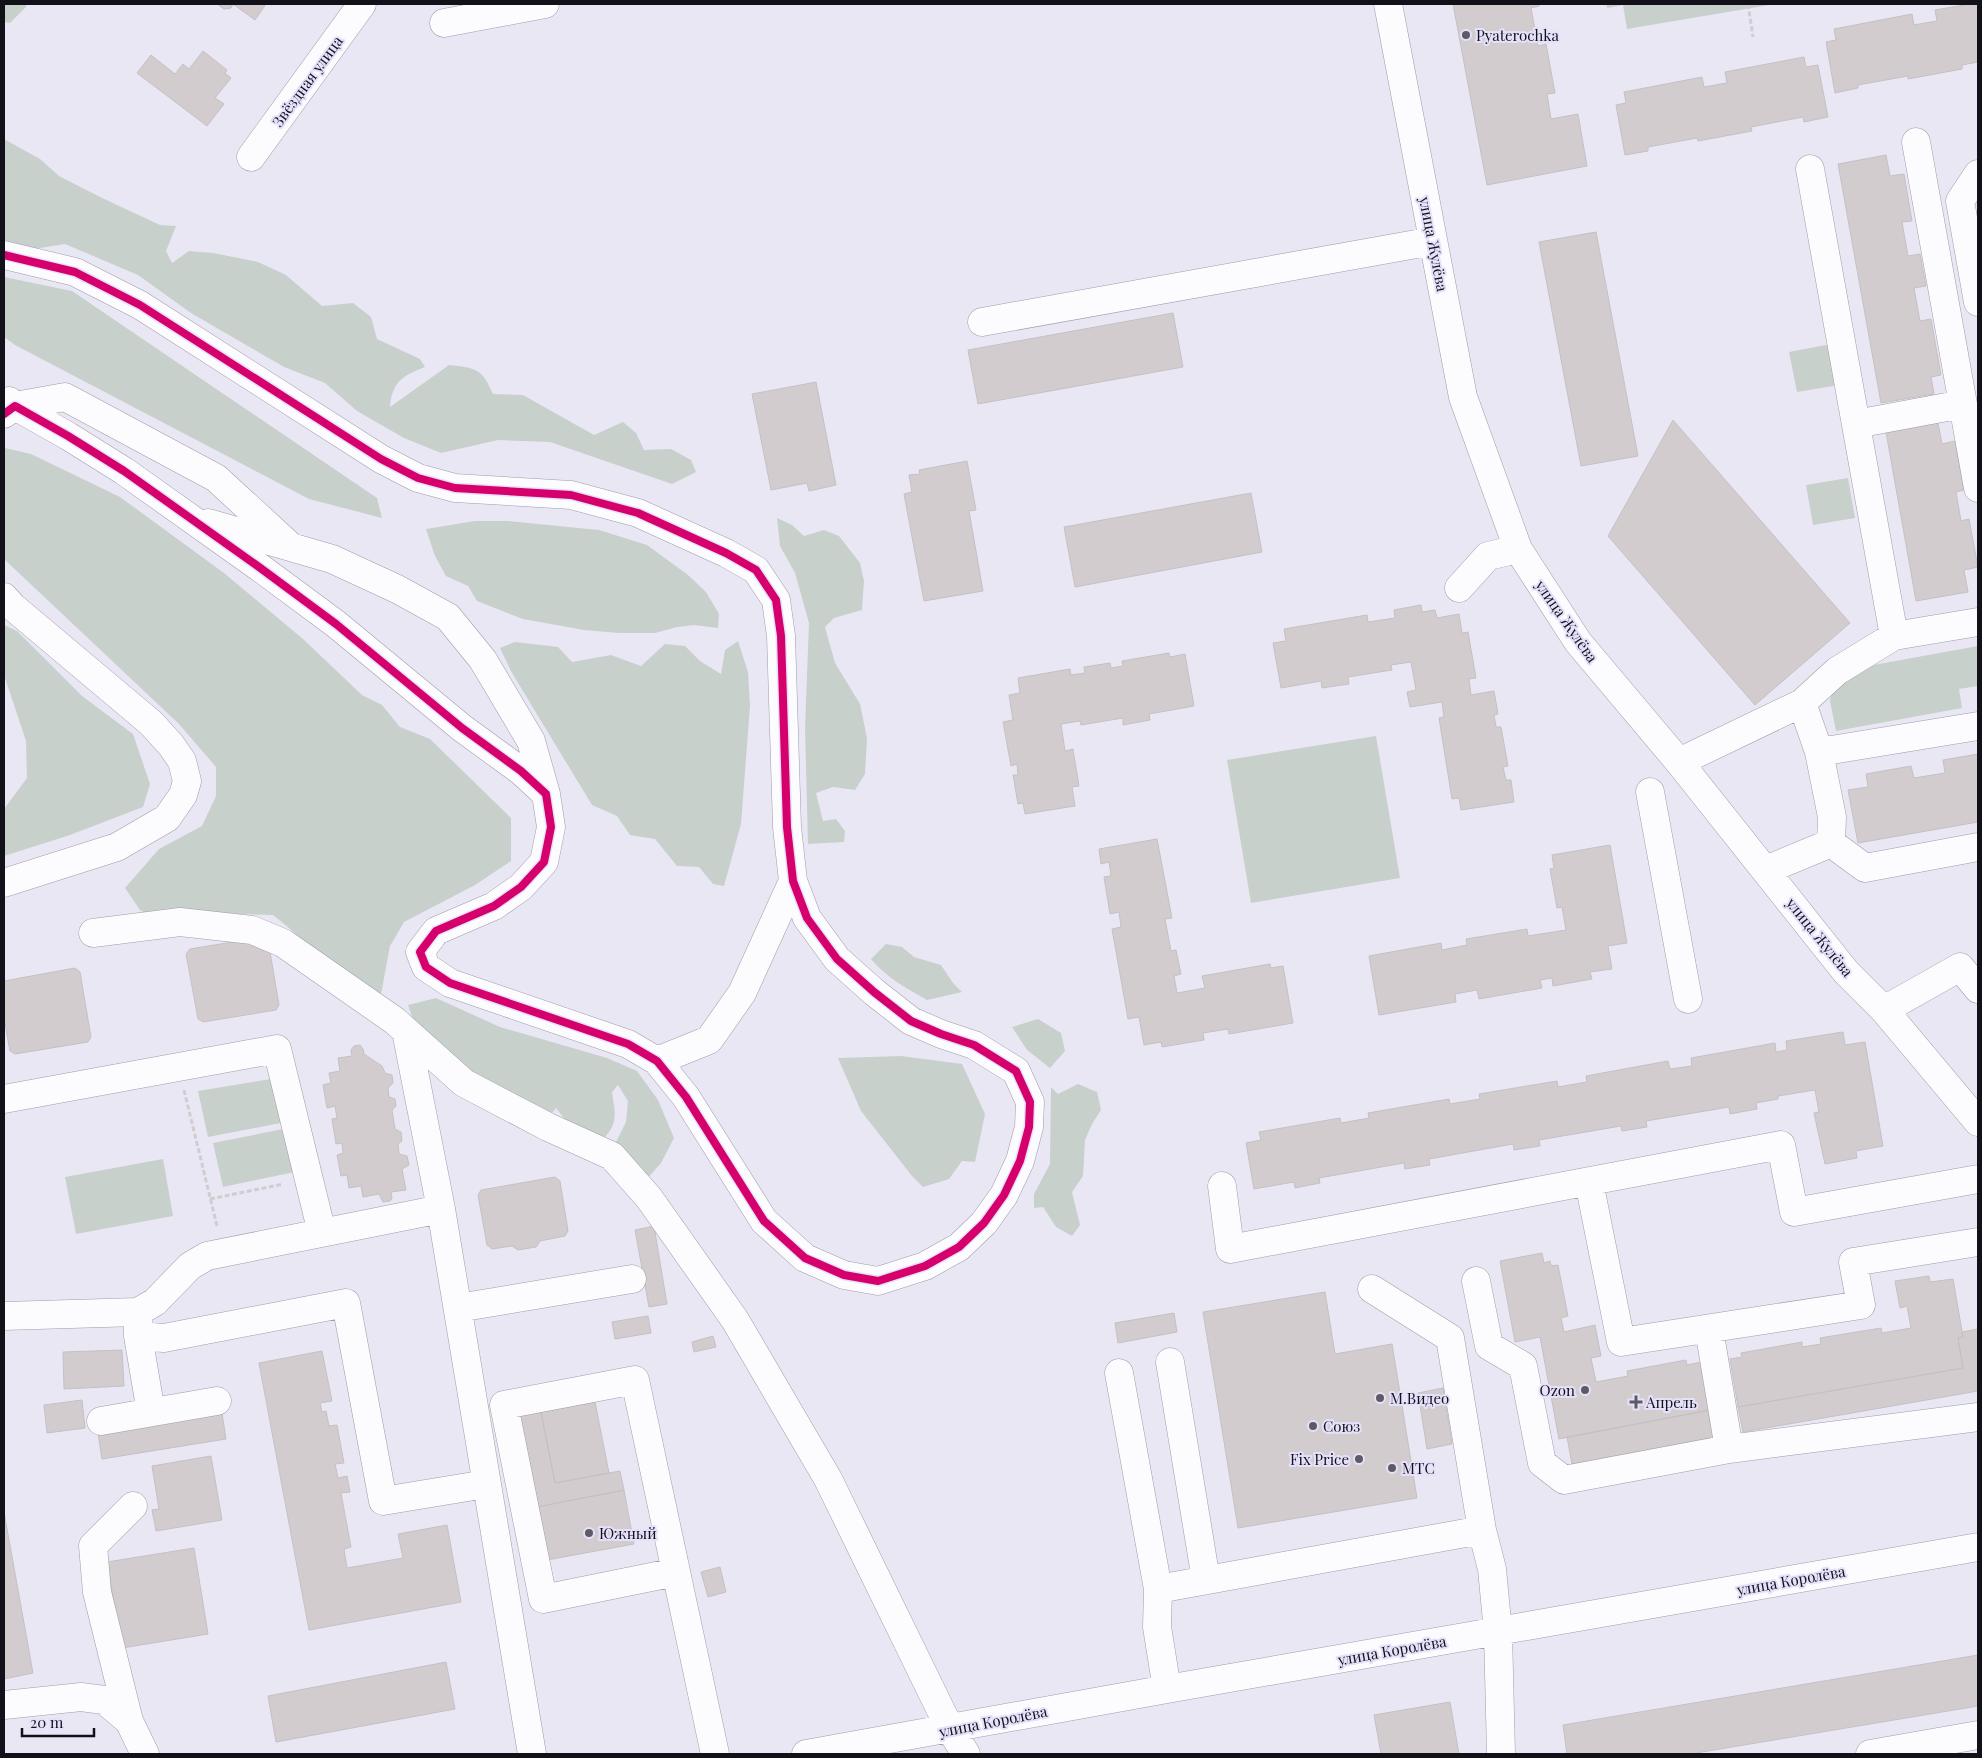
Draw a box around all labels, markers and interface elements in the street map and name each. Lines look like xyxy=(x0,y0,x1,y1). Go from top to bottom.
place label: Pyaterochka xyxy=(1476,25,1559,45)
marker: Pyaterochka xyxy=(1460,29,1472,41)
street label: Звёздная улица xyxy=(267,31,347,130)
street label: улица Жулёва xyxy=(1415,194,1453,294)
street label: улица Жулёва xyxy=(1531,575,1603,666)
street label: улица Жулёва xyxy=(1781,893,1858,981)
place label: Ozon xyxy=(1540,1380,1575,1400)
marker: Ozon xyxy=(1579,1384,1591,1396)
place label: М.Видео xyxy=(1390,1388,1449,1408)
marker: М.Видео xyxy=(1374,1392,1386,1404)
place label: Апрель xyxy=(1645,1392,1697,1412)
marker: Апрель xyxy=(1630,1396,1642,1408)
place label: Союз xyxy=(1323,1416,1360,1436)
marker: Союз xyxy=(1307,1420,1319,1432)
place label: Fix Price xyxy=(1290,1449,1349,1469)
marker: Fix Price xyxy=(1353,1453,1365,1465)
place label: МТС xyxy=(1402,1458,1435,1478)
marker: МТС xyxy=(1386,1462,1398,1474)
place label: Южный xyxy=(599,1523,657,1543)
marker: Южный xyxy=(583,1527,595,1539)
street label: улица Королёва xyxy=(1734,1561,1847,1600)
street label: улица Королёва xyxy=(1335,1631,1448,1670)
street label: улица Королёва xyxy=(936,1701,1049,1742)
scale bar xyxy=(22,1706,95,1738)
text: 20 m xyxy=(30,1712,64,1732)

